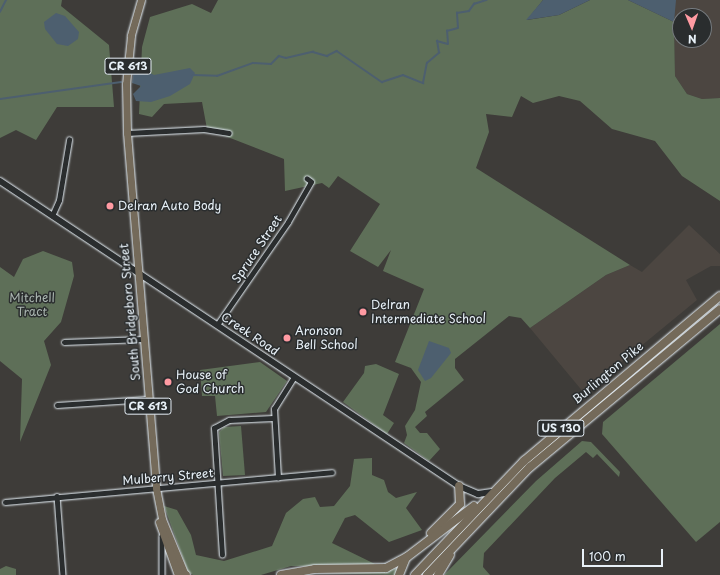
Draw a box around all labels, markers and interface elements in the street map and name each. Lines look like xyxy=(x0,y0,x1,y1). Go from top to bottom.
north arrow xyxy=(672,8,712,48)
text: N xyxy=(688,31,697,48)
road number: CR 613 xyxy=(104,57,152,75)
place label: Delran Auto Body xyxy=(118,199,221,213)
marker: Delran Auto Body xyxy=(105,201,115,211)
street label: Spruce Street xyxy=(229,212,285,286)
street label: South Bridgeboro Street xyxy=(117,242,143,382)
park label: Mitchell Tract xyxy=(9,291,55,319)
place label: Delran Intermediate School xyxy=(371,298,486,326)
marker: Delran Intermediate School xyxy=(358,307,368,317)
street label: Creek Road xyxy=(218,309,282,359)
place label: Aronson Bell School xyxy=(295,324,358,352)
marker: Aronson Bell School xyxy=(282,333,292,343)
street label: Burlington Pike xyxy=(570,339,646,407)
place label: House of God Church xyxy=(176,368,245,396)
marker: House of God Church xyxy=(163,377,173,387)
road number: CR 613 xyxy=(124,397,172,415)
road number: US 130 xyxy=(537,419,585,437)
street label: Mulberry Street xyxy=(122,466,214,488)
scale bar xyxy=(584,541,665,567)
text: 100 m xyxy=(589,547,626,565)

